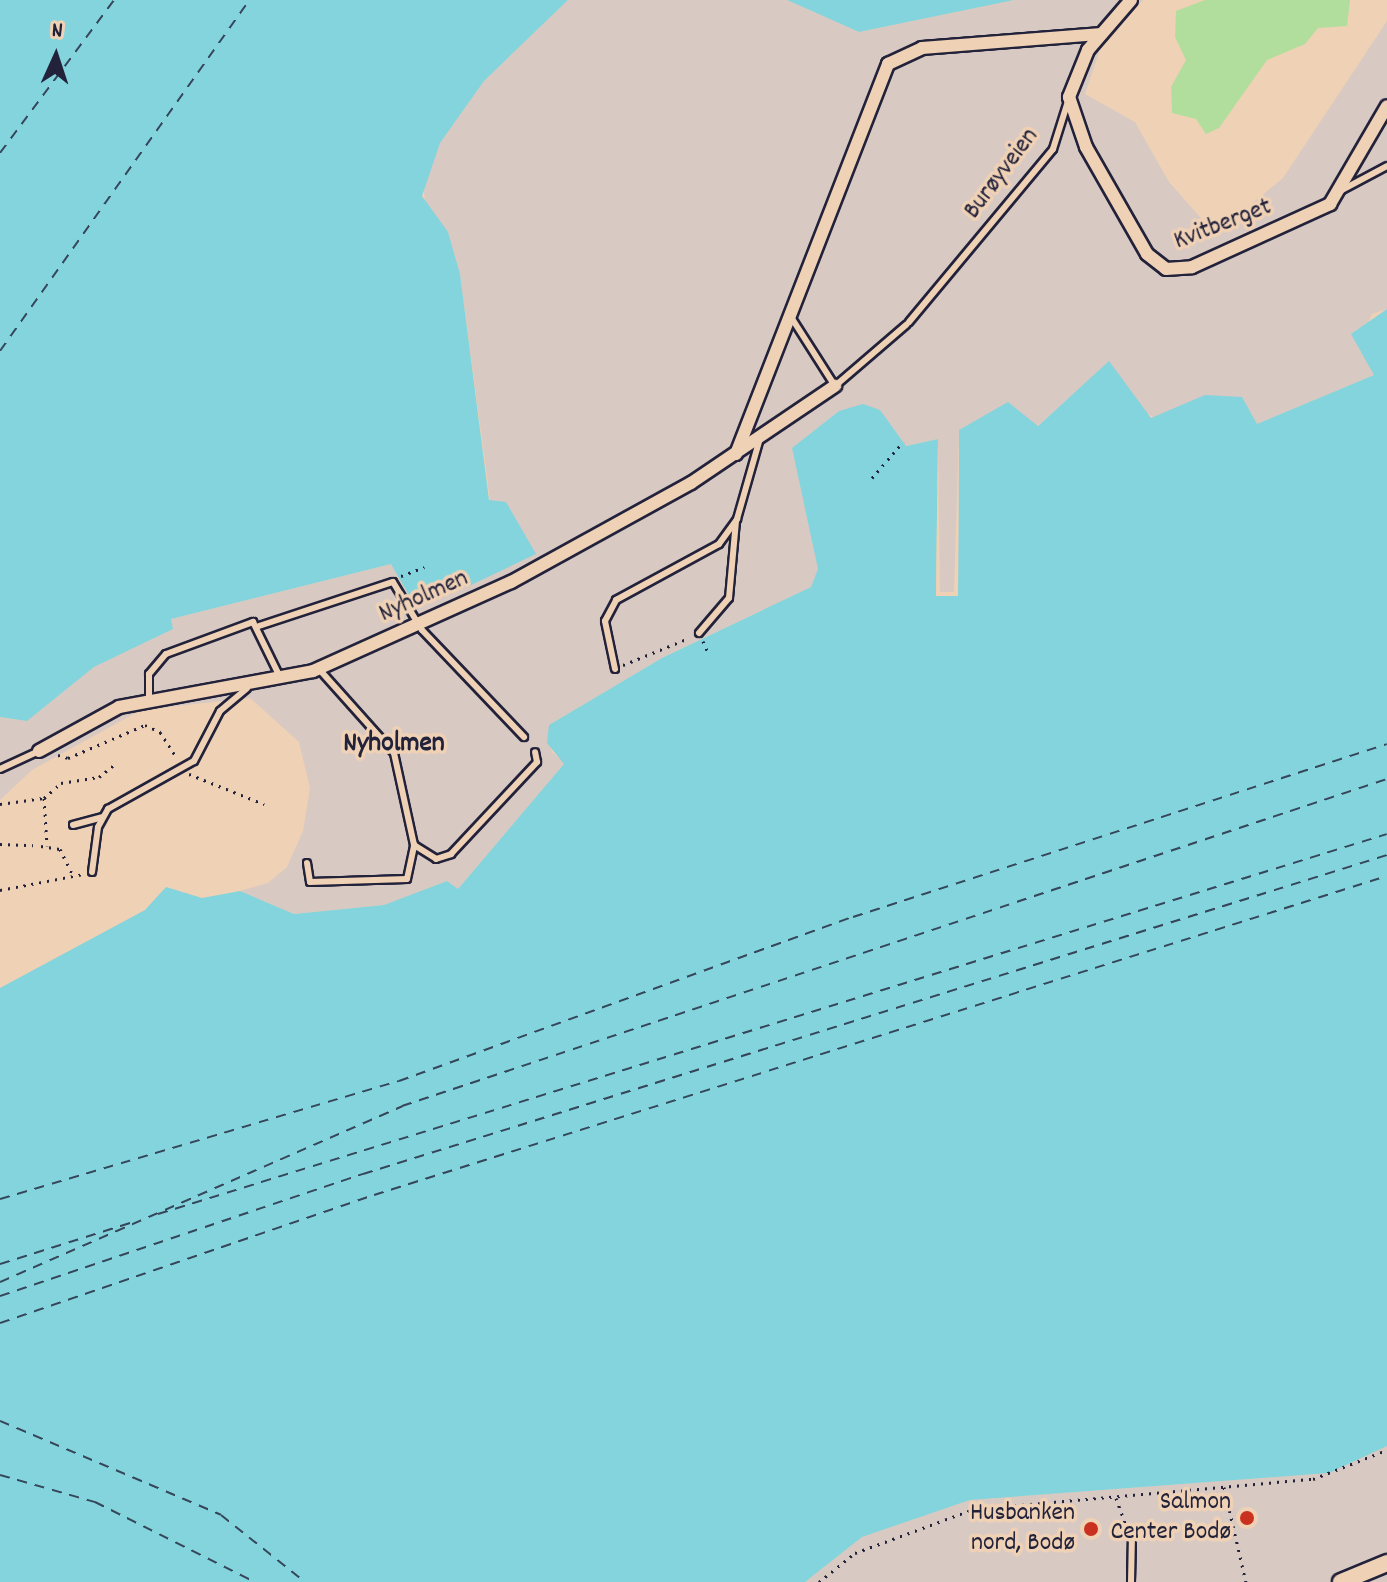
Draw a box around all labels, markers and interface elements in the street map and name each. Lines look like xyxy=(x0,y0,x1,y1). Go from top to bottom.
north arrow xyxy=(16,16,96,96)
text: N xyxy=(51,16,64,47)
street label: Burøyveien xyxy=(958,122,1046,226)
street label: Kvitberget xyxy=(1170,192,1276,258)
street label: Nyholmen xyxy=(375,564,473,630)
district label: Nyholmen xyxy=(343,728,445,762)
place label: Salmon Center Bodø xyxy=(1110,1487,1231,1548)
place label: Husbanken nord, Bodø xyxy=(970,1498,1075,1560)
marker: Salmon Center Bodø xyxy=(1238,1509,1256,1527)
marker: Husbanken nord, Bodø xyxy=(1082,1520,1100,1538)

